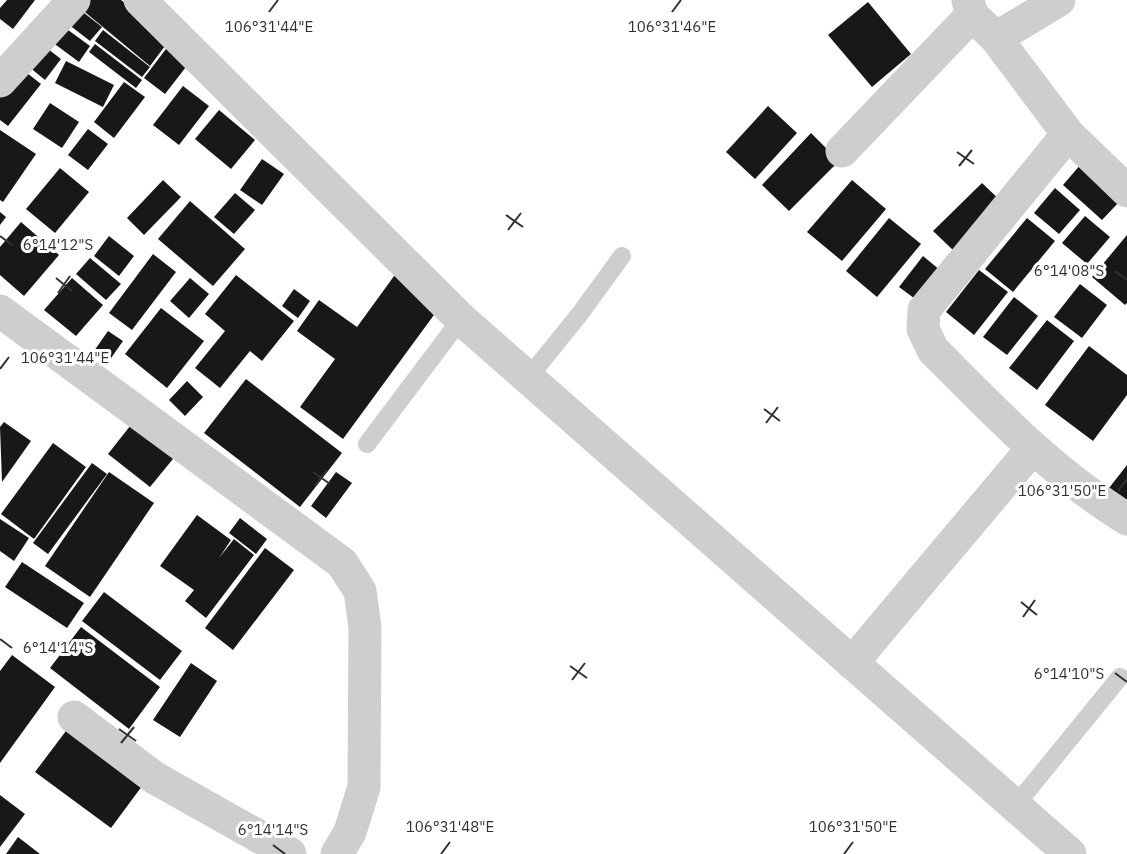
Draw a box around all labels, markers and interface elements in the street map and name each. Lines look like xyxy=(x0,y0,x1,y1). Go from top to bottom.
text: 106°31'44"E xyxy=(225,17,313,36)
text: 106°31'46"E xyxy=(628,17,716,36)
text: 6°14'12"S xyxy=(23,235,93,254)
text: 6°14'08"S xyxy=(1034,261,1104,280)
text: 106°31'44"E xyxy=(21,348,109,367)
text: 106°31'50"E xyxy=(1018,481,1106,500)
text: 6°14'14"S xyxy=(23,638,93,657)
text: 6°14'10"S xyxy=(1034,664,1104,683)
text: 106°31'48"E xyxy=(406,817,494,836)
text: 106°31'50"E xyxy=(809,817,897,836)
text: 6°14'14"S xyxy=(238,820,308,839)

